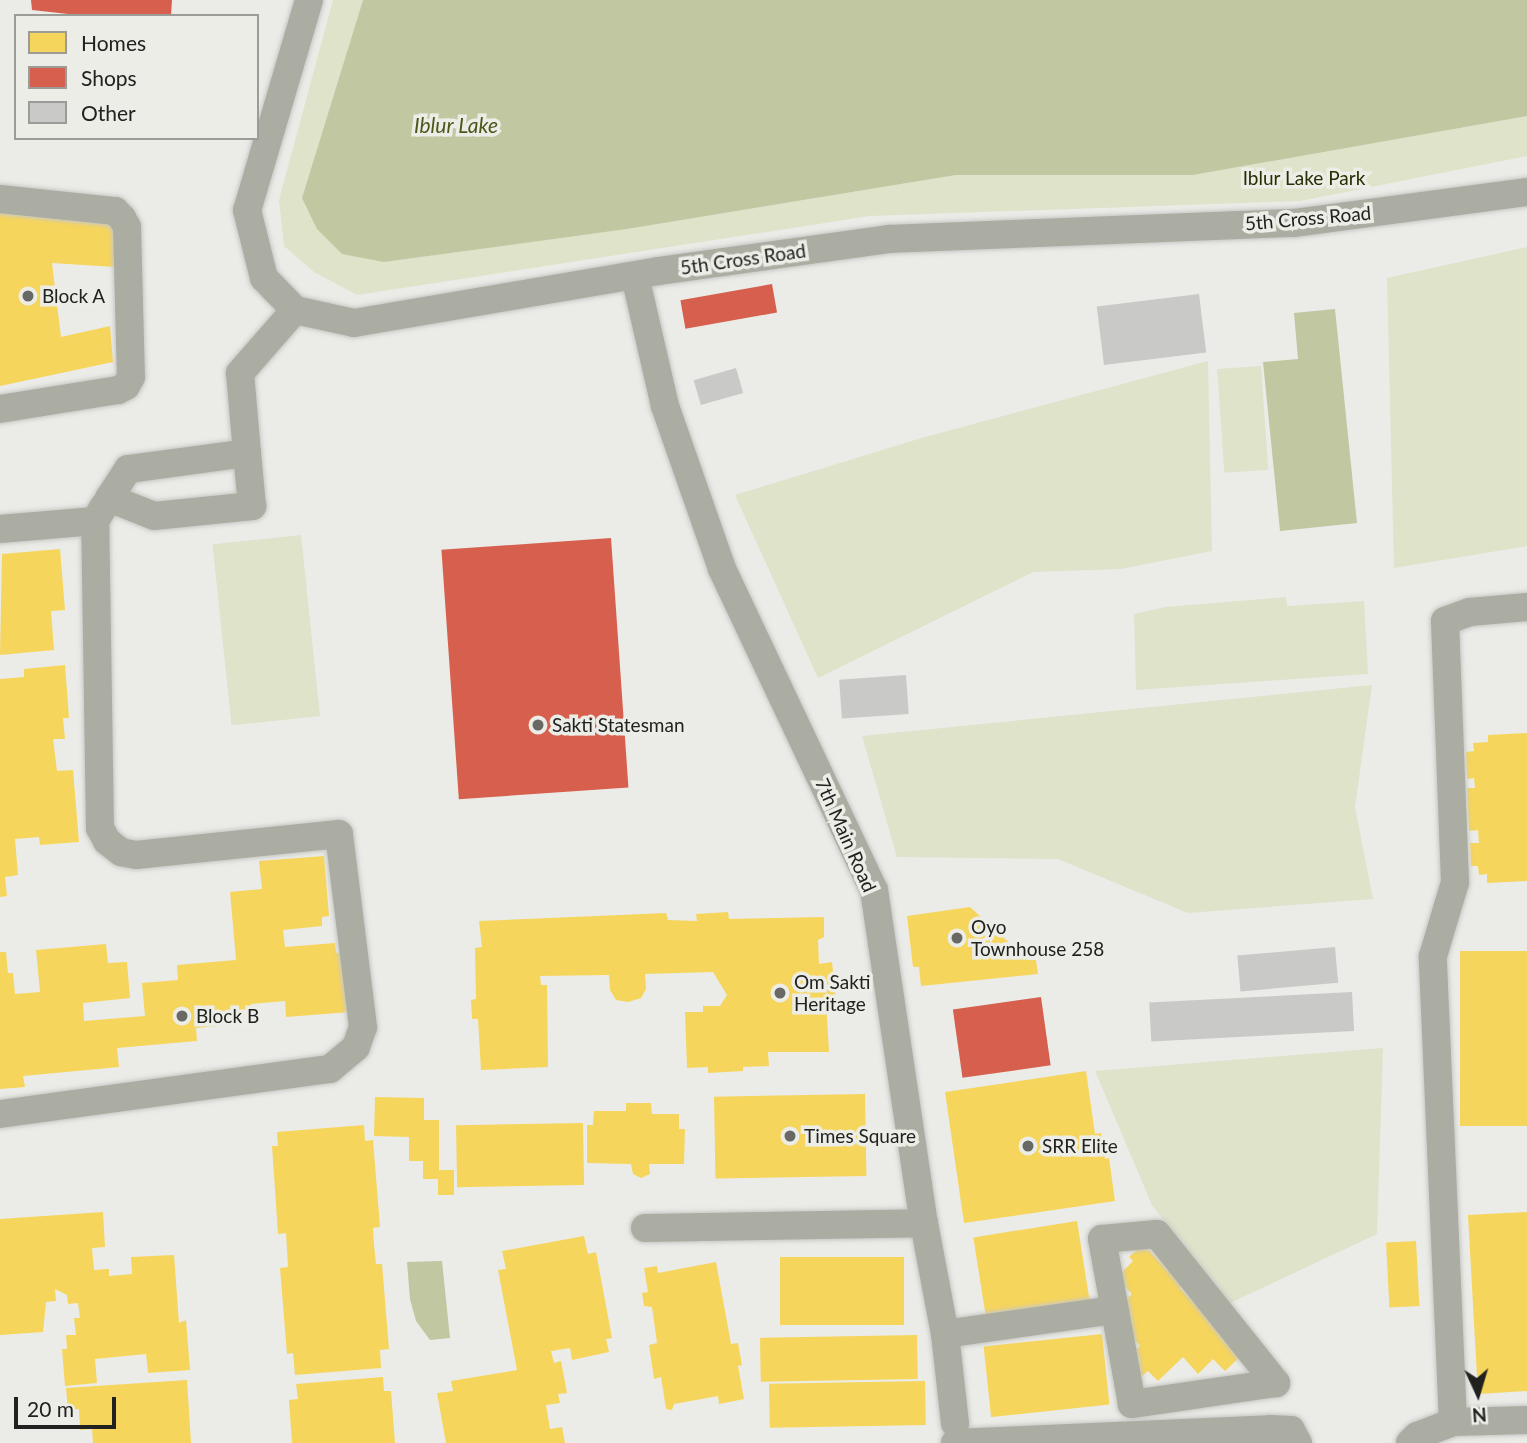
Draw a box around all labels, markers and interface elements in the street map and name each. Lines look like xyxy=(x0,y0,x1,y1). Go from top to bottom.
legend xyxy=(14,14,259,140)
text: Homes xyxy=(81,30,146,55)
text: Shops xyxy=(81,65,137,90)
text: Other xyxy=(81,100,136,125)
water label: Iblur Lake xyxy=(414,112,498,138)
park label: Iblur Lake Park xyxy=(1243,167,1365,189)
street label: 5th Cross Road xyxy=(1244,201,1372,235)
street label: 5th Cross Road xyxy=(679,239,807,279)
place label: Block A xyxy=(42,285,106,307)
marker: Block A xyxy=(20,288,36,304)
place label: Sakti Statesman xyxy=(552,714,685,736)
marker: Sakti Statesman xyxy=(530,717,546,733)
street label: 7th Main Road xyxy=(811,775,881,895)
place label: Oyo Townhouse 258 xyxy=(971,916,1104,960)
marker: Oyo Townhouse 258 xyxy=(949,930,965,946)
place label: Om Sakti Heritage xyxy=(794,971,870,1015)
marker: Om Sakti Heritage xyxy=(772,985,788,1001)
place label: Block B xyxy=(196,1005,259,1027)
marker: Block B xyxy=(174,1008,190,1024)
place label: Times Square xyxy=(804,1125,916,1147)
marker: Times Square xyxy=(782,1128,798,1144)
place label: SRR Elite xyxy=(1042,1135,1118,1157)
marker: SRR Elite xyxy=(1020,1138,1036,1154)
north arrow xyxy=(1443,1359,1513,1429)
scale bar xyxy=(18,1384,119,1428)
text: 20 m xyxy=(27,1396,74,1421)
text: N xyxy=(1471,1403,1488,1427)

